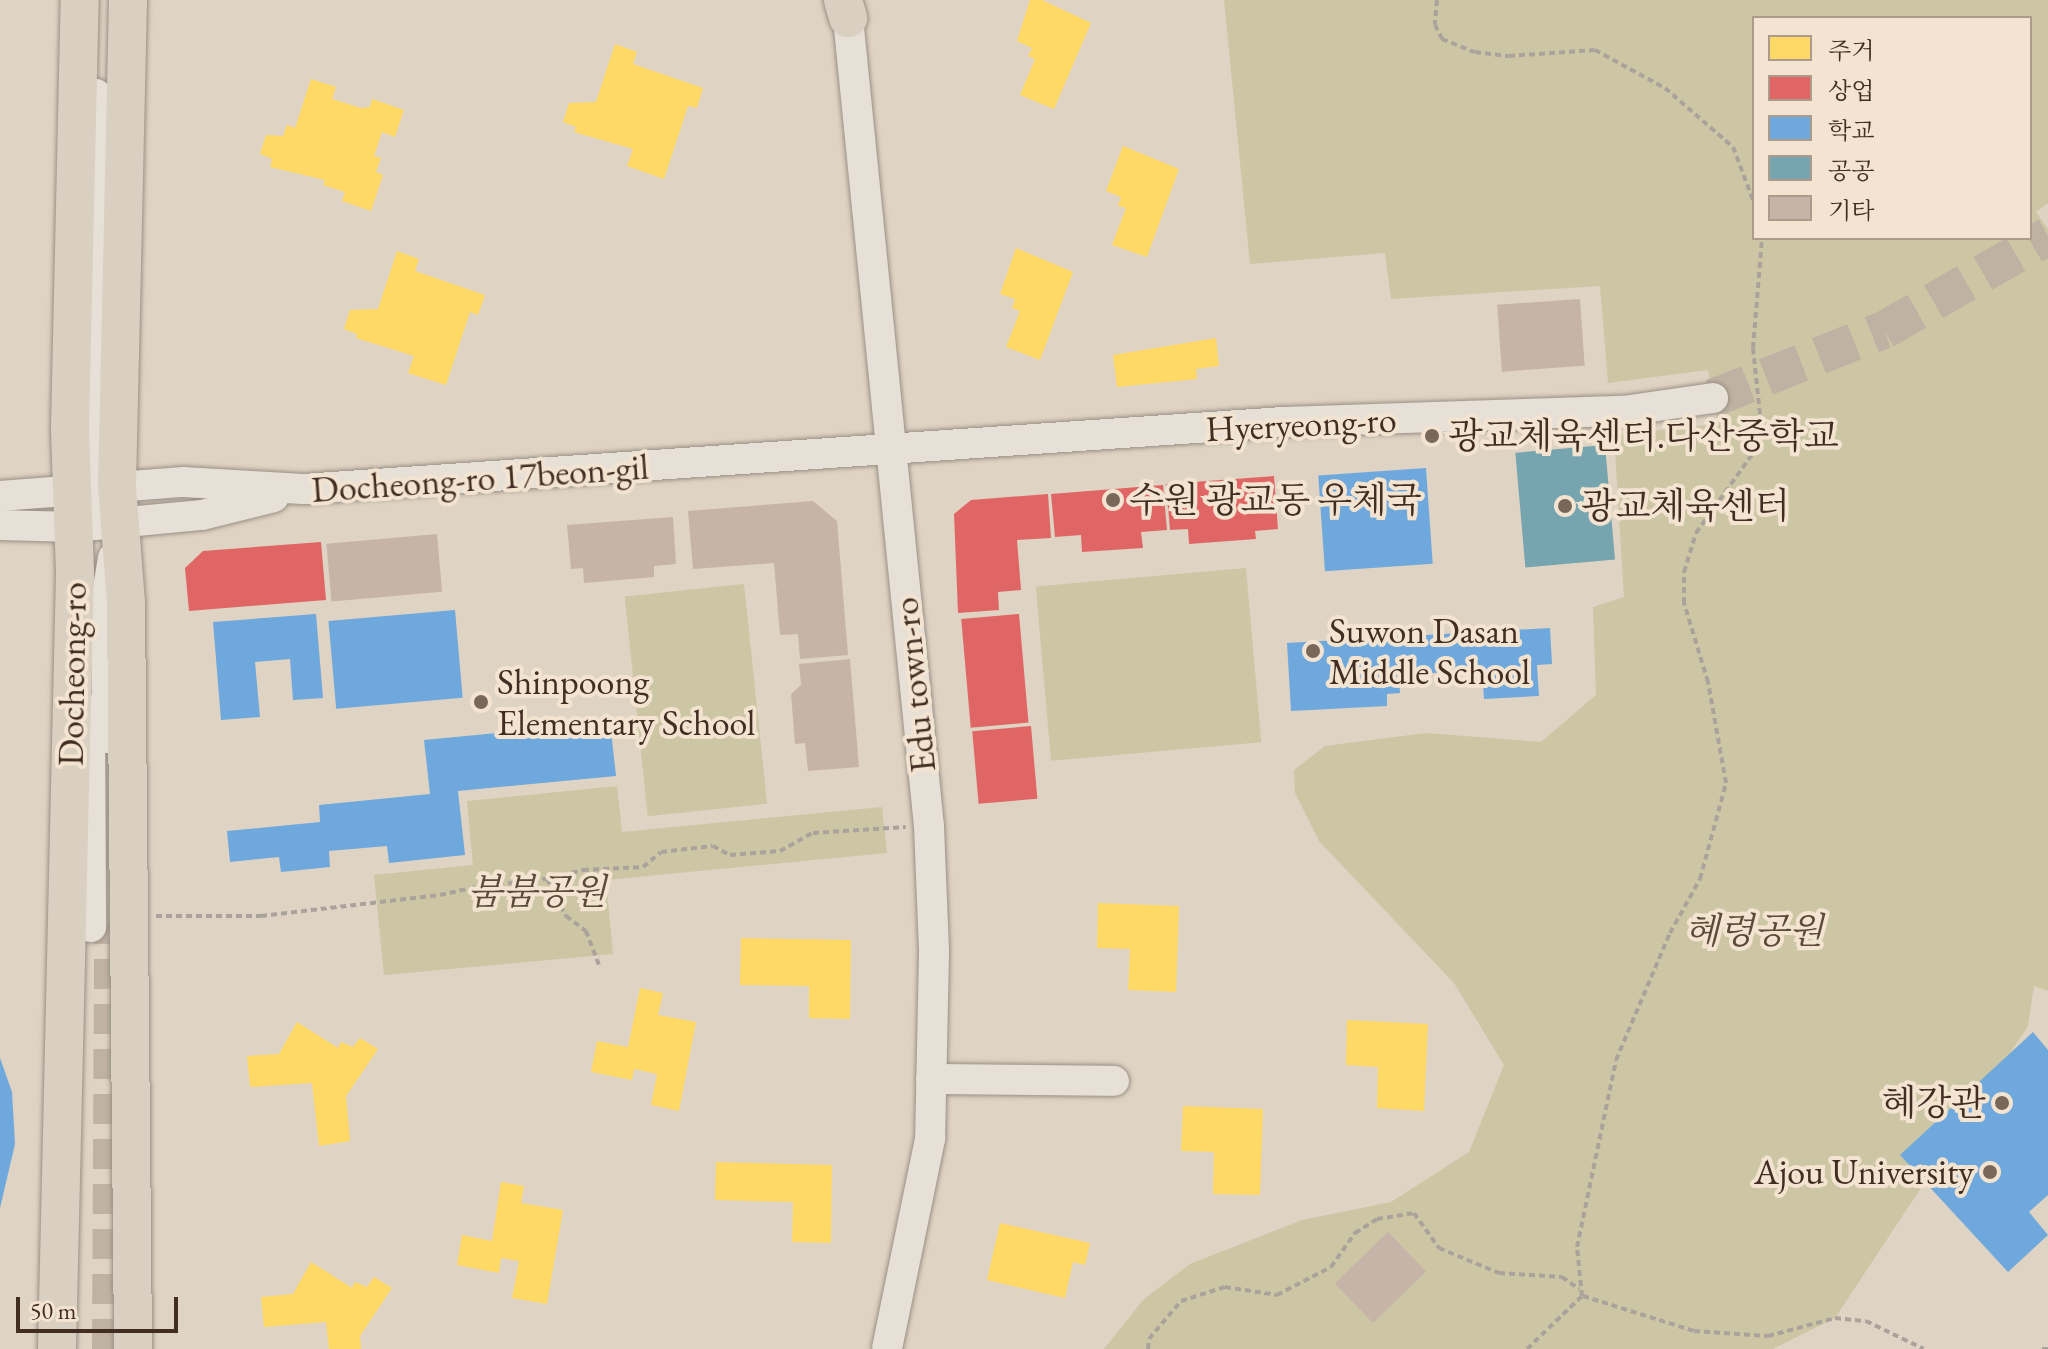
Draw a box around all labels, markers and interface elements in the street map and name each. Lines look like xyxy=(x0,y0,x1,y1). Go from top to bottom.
legend xyxy=(1752,16,2032,240)
text: 주거 xyxy=(1828,35,1874,66)
text: 상업 xyxy=(1828,75,1874,106)
text: 학교 xyxy=(1828,115,1874,146)
text: 공공 xyxy=(1828,155,1874,186)
text: 기타 xyxy=(1828,195,1874,226)
street label: Hyeryeong-ro xyxy=(1205,397,1397,451)
place label: 광교체육센터.다산중학교 xyxy=(1448,414,1839,458)
marker: 광교체육센터.다산중학교 xyxy=(1423,427,1441,445)
street label: Docheong-ro 17beon-gil xyxy=(310,445,650,511)
place label: 수원 광교동 우체국 xyxy=(1129,478,1422,522)
place label: 광교체육센터 xyxy=(1581,484,1790,528)
marker: 수원 광교동 우체국 xyxy=(1104,491,1122,509)
marker: 광교체육센터 xyxy=(1556,497,1574,515)
street label: Docheong-ro xyxy=(49,582,95,766)
street label: Edu town-ro xyxy=(883,595,945,775)
place label: Suwon Dasan Middle School xyxy=(1329,608,1530,693)
marker: Suwon Dasan Middle School xyxy=(1304,642,1322,660)
place label: Shinpoong Elementary School xyxy=(497,659,755,744)
marker: Shinpoong Elementary School xyxy=(472,693,490,711)
park label: 붐붐공원 xyxy=(467,870,607,914)
park label: 혜령공원 xyxy=(1684,909,1824,953)
place label: 혜강관 xyxy=(1882,1081,1986,1125)
marker: 혜강관 xyxy=(1993,1094,2011,1112)
place label: Ajou University xyxy=(1754,1150,1974,1194)
marker: Ajou University xyxy=(1981,1163,1999,1181)
scale bar xyxy=(20,1281,182,1331)
text: 50 m xyxy=(30,1295,77,1326)

